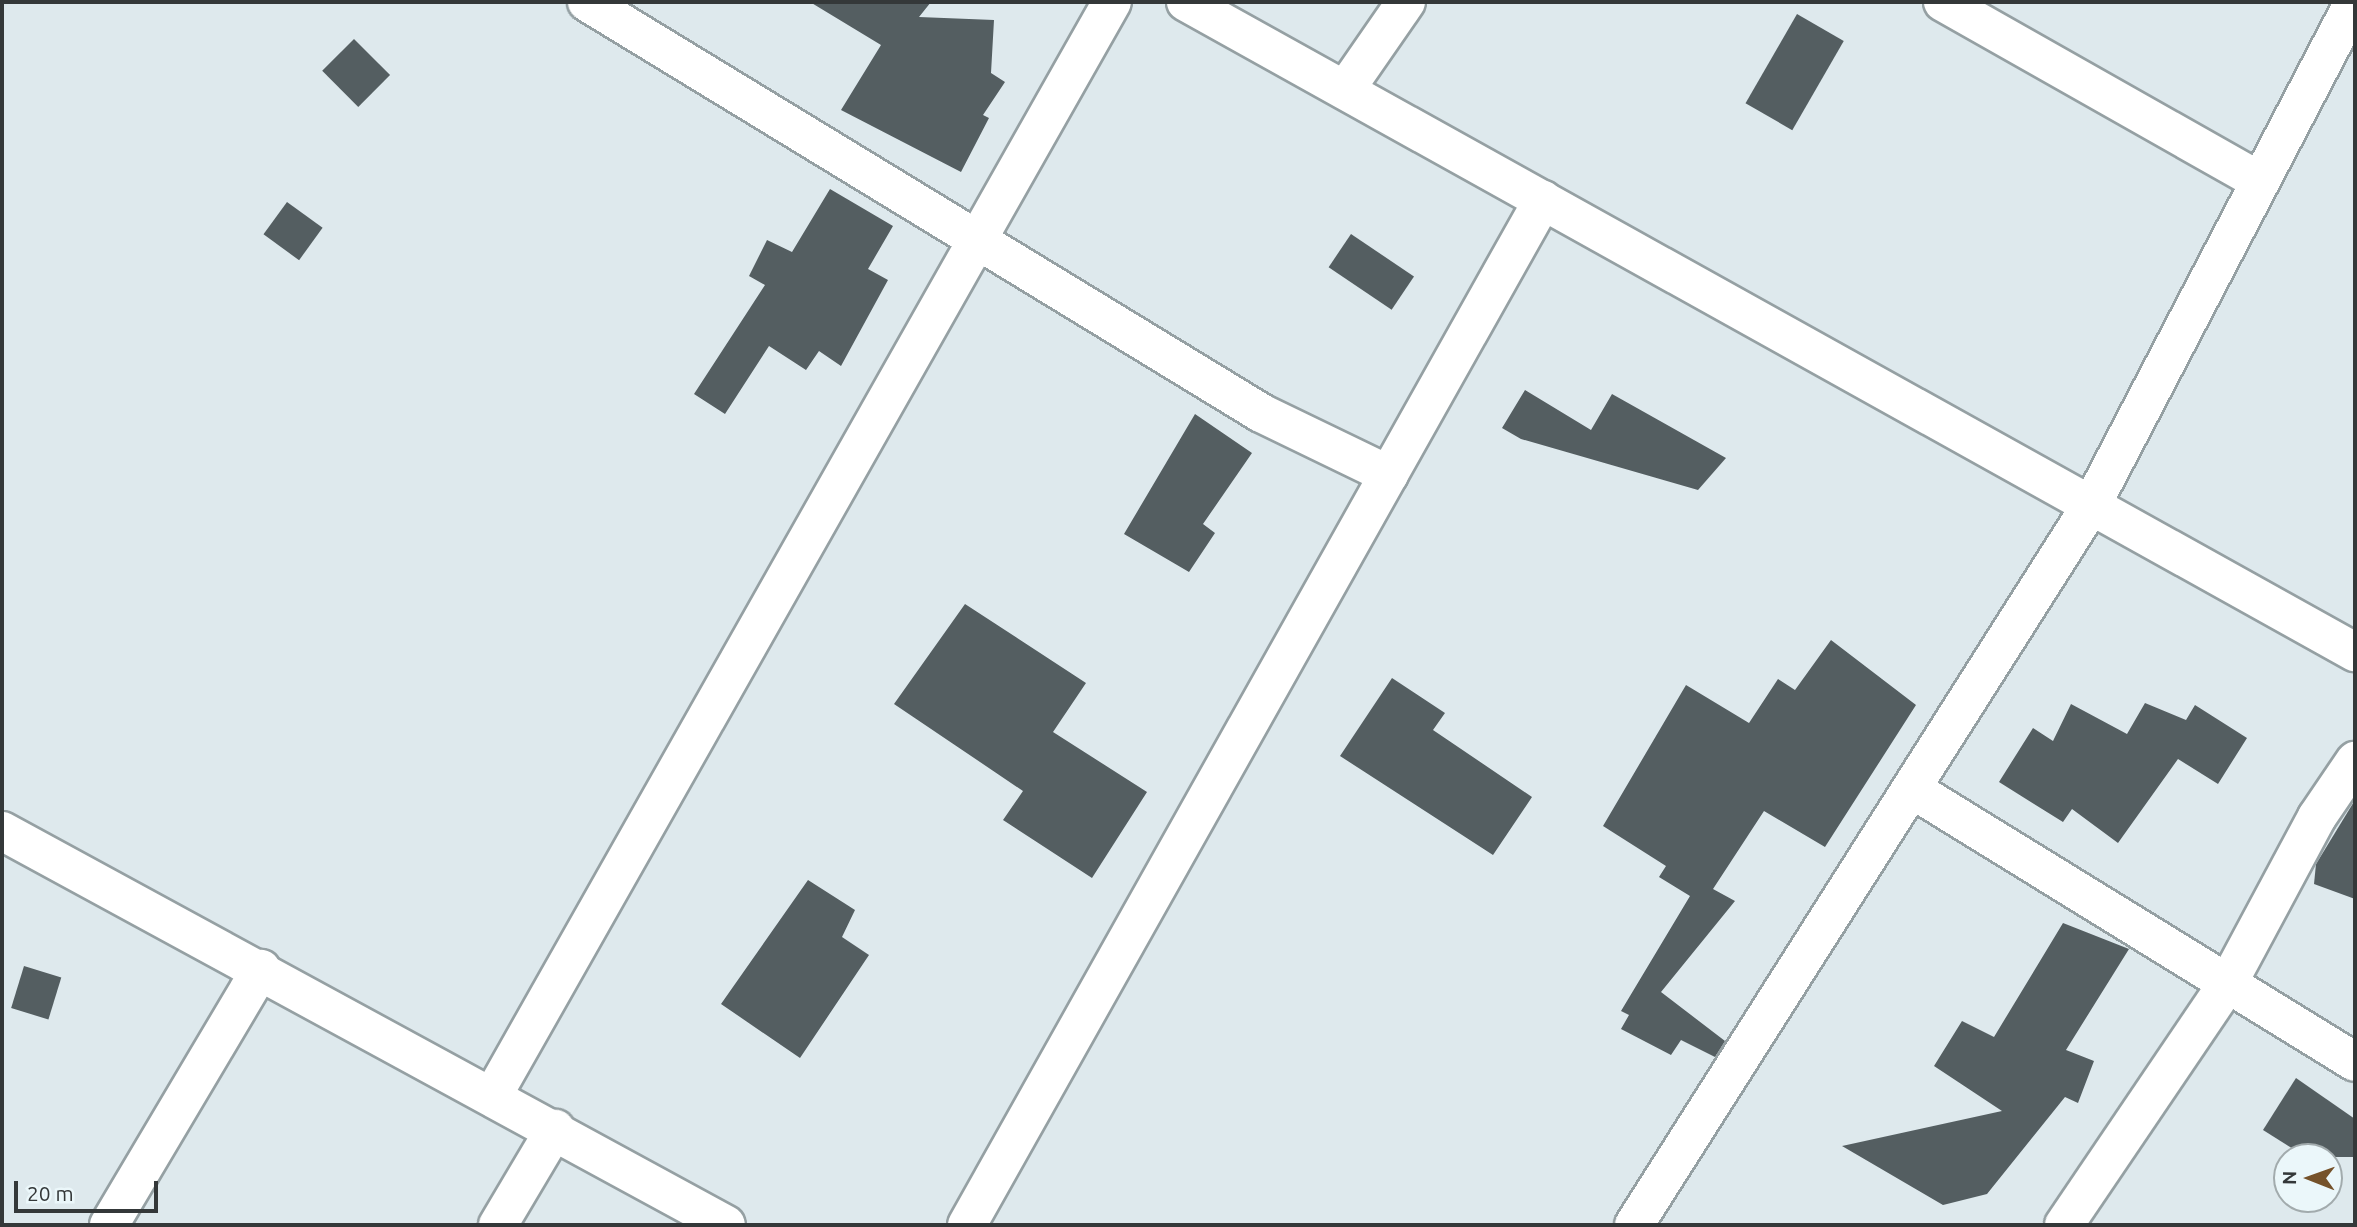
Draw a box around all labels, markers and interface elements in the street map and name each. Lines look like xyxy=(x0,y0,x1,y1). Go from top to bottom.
north arrow xyxy=(2273,1143,2343,1213)
scale bar xyxy=(18,1168,161,1212)
text: N xyxy=(2278,1170,2300,1185)
text: 20 m xyxy=(27,1181,74,1205)

